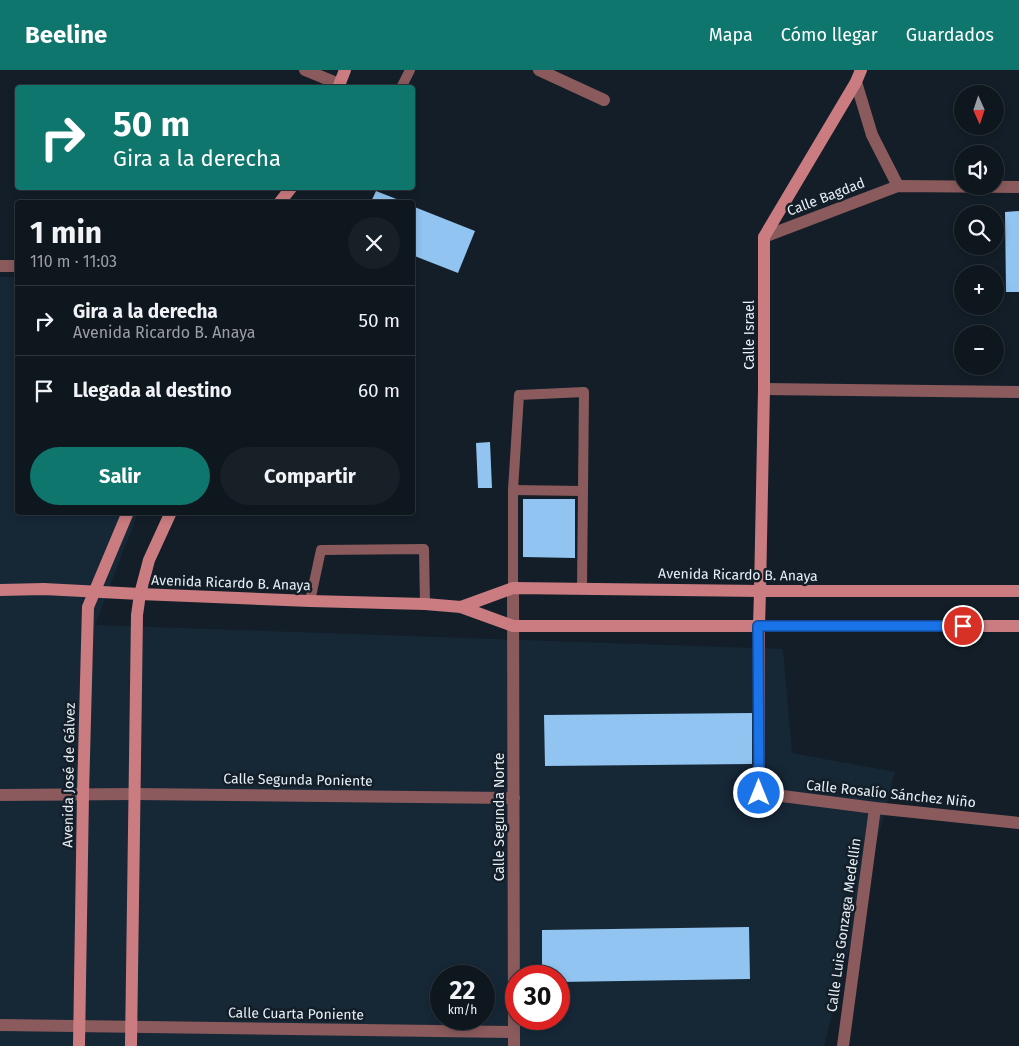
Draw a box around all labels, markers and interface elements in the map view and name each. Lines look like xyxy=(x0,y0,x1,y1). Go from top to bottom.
text: Beeline xyxy=(25,21,107,49)
text: Mapa xyxy=(709,24,753,46)
text: Cómo llegar xyxy=(781,24,878,46)
text: Guardados xyxy=(906,24,994,46)
north arrow xyxy=(954,85,1004,135)
map controls xyxy=(954,85,1004,375)
text: 50 m xyxy=(113,103,190,145)
icon: right xyxy=(30,105,95,170)
text: Gira a la derecha xyxy=(113,145,281,172)
button: sound xyxy=(954,145,1004,195)
street label: Calle Bagdad xyxy=(785,174,867,220)
button: search xyxy=(954,205,1004,255)
text: 1 min xyxy=(30,215,102,251)
button: close xyxy=(348,217,400,269)
text: 110 m · 11:03 xyxy=(30,252,117,271)
button: + xyxy=(954,265,1004,315)
text: Gira a la derecha xyxy=(73,300,218,323)
street label: Calle Israel xyxy=(741,300,758,370)
icon: right xyxy=(30,307,58,335)
text: 50 m xyxy=(359,309,400,332)
text: Avenida Ricardo B. Anaya xyxy=(73,323,255,342)
button: − xyxy=(954,325,1004,375)
icon: arrive xyxy=(30,377,58,405)
text: Llegada al destino xyxy=(73,379,232,402)
text: 60 m xyxy=(358,379,400,402)
button: Salir xyxy=(30,447,210,505)
button: Compartir xyxy=(220,447,400,505)
street label: Avenida Ricardo B. Anaya xyxy=(658,565,818,585)
street label: Avenida Ricardo B. Anaya xyxy=(151,572,311,594)
pin xyxy=(942,605,984,647)
icon: arrive xyxy=(949,612,977,640)
street label: Avenida José de Gálvez xyxy=(59,702,79,848)
street label: Calle Segunda Norte xyxy=(491,753,508,881)
position arrow xyxy=(732,766,784,818)
street label: Calle Segunda Poniente xyxy=(223,770,373,790)
street label: Calle Rosalío Sánchez Niño xyxy=(805,777,977,811)
street label: Calle Luis Gonzaga Medellín xyxy=(823,837,865,1013)
speed limit sign: 30 xyxy=(505,965,570,1030)
text: 22 xyxy=(450,976,475,1006)
text: km/h xyxy=(448,1003,477,1017)
street label: Calle Cuarta Poniente xyxy=(228,1004,364,1024)

